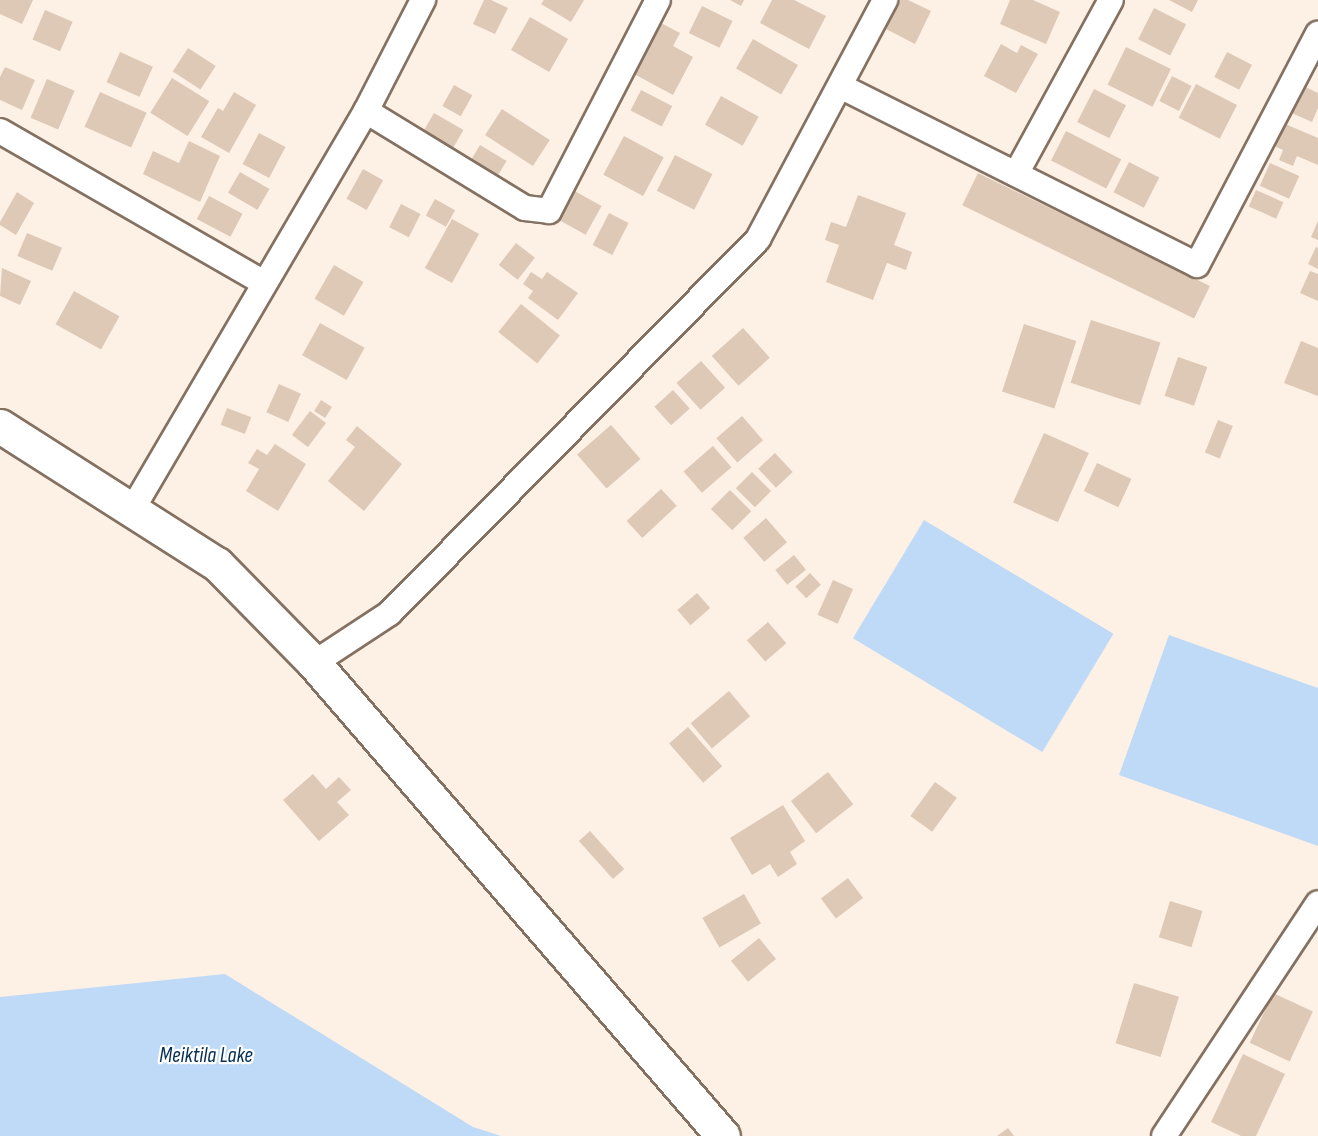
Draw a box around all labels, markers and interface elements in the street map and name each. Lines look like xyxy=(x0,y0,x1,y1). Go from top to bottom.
water label: Meiktila Lake xyxy=(159,1043,253,1069)

